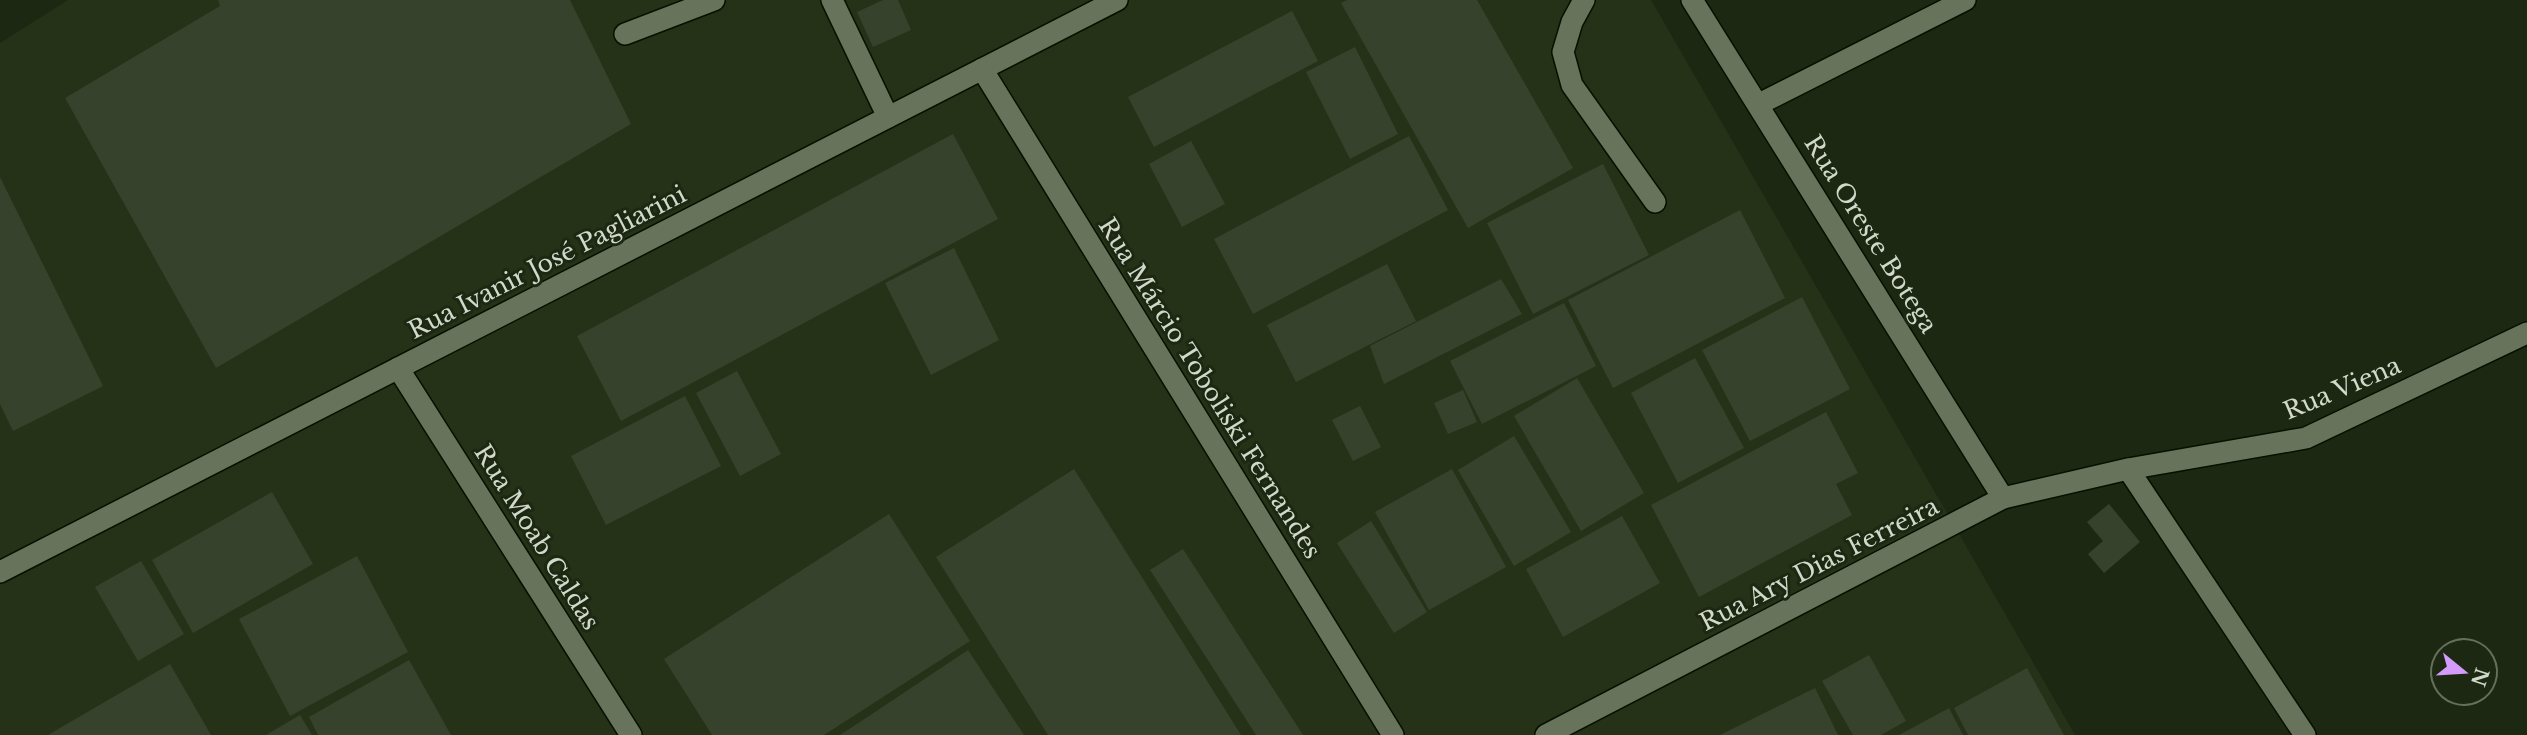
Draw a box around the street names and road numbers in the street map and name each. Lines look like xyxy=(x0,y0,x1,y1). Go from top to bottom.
street label: Rua Oreste Botega xyxy=(1798,130,1944,339)
street label: Rua Ivanir José Pagliarini xyxy=(403,179,691,345)
street label: Rua Márcio Toboliski Fernandes xyxy=(1093,212,1327,564)
street label: Rua Viena xyxy=(2279,350,2406,426)
street label: Rua Moab Caldas xyxy=(468,439,606,635)
street label: Rua Ary Dias Ferreira xyxy=(1695,491,1944,637)

